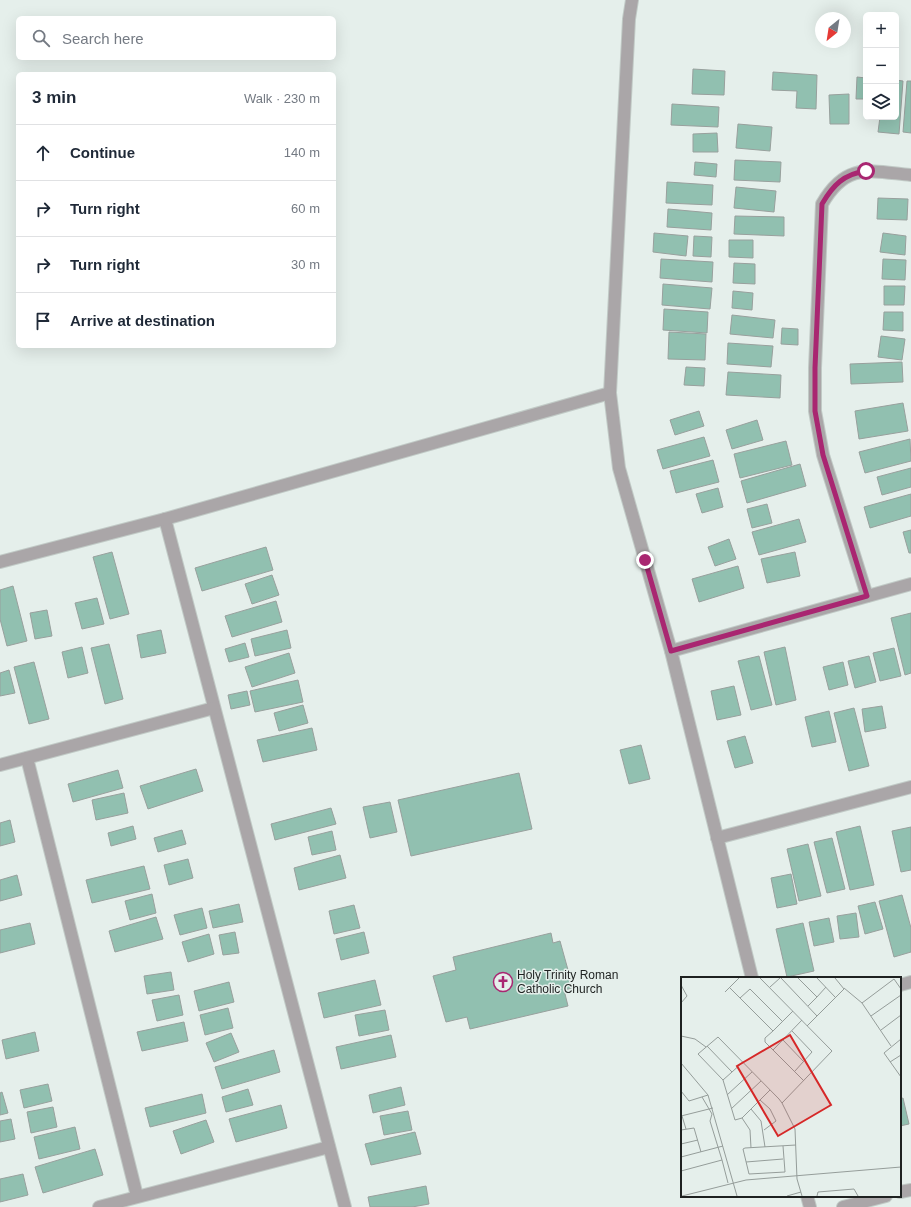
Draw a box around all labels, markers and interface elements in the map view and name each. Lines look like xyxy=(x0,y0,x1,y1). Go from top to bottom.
north arrow xyxy=(815,12,851,48)
map controls xyxy=(863,12,899,120)
button: + xyxy=(863,12,899,48)
search box xyxy=(16,16,336,60)
icon: search xyxy=(30,27,52,49)
text: Search here xyxy=(62,30,144,47)
button: − xyxy=(863,48,899,84)
button: layers xyxy=(863,84,899,120)
text: 3 min xyxy=(32,88,76,107)
text: Walk · 230 m xyxy=(244,91,320,106)
icon: ahead xyxy=(32,142,54,164)
text: Continue xyxy=(70,144,135,161)
text: 140 m xyxy=(284,145,320,160)
route start xyxy=(857,162,875,180)
icon: right xyxy=(32,198,54,220)
text: Turn right xyxy=(70,200,140,217)
text: 60 m xyxy=(291,201,320,216)
icon: right xyxy=(32,254,54,276)
text: Turn right xyxy=(70,256,140,273)
text: 30 m xyxy=(291,257,320,272)
icon: arrive xyxy=(32,310,54,332)
text: Arrive at destination xyxy=(70,312,215,329)
route end xyxy=(636,551,654,569)
place label: Holy Trinity Roman Catholic Church xyxy=(517,968,618,996)
church icon: Holy Trinity Roman Catholic Church xyxy=(492,971,514,993)
inset map xyxy=(681,977,901,1197)

